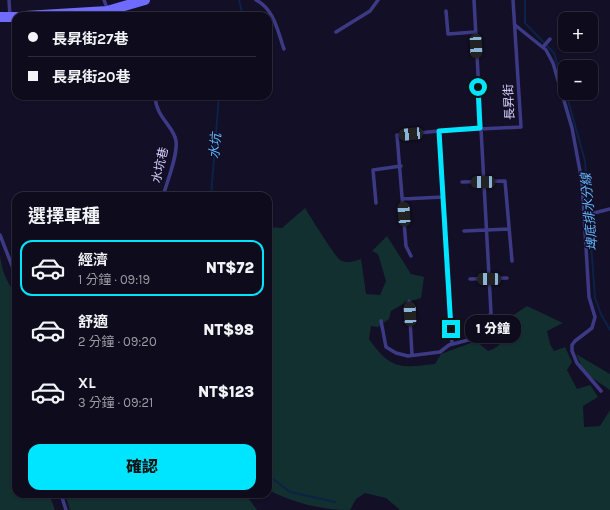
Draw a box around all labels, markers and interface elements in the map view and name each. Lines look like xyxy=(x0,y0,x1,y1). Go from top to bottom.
map controls xyxy=(558,12,598,100)
button: + xyxy=(558,12,598,52)
text: 長昇街27巷 xyxy=(52,30,129,48)
car xyxy=(469,34,483,58)
button: − xyxy=(558,60,598,100)
text: 長昇街20巷 xyxy=(52,68,131,86)
route start xyxy=(469,78,487,96)
street label: 長昇街 xyxy=(501,84,517,120)
car xyxy=(398,127,424,141)
water label: 水坑 xyxy=(206,130,224,160)
street label: 水坑巷 xyxy=(149,146,171,184)
water label: 埤底排水分線 xyxy=(578,171,600,252)
car xyxy=(471,176,495,188)
car xyxy=(397,202,411,226)
text: 選擇車種 xyxy=(28,205,100,227)
icon: car xyxy=(30,250,66,286)
text: 經濟 xyxy=(78,251,108,269)
text: NT$72 xyxy=(206,259,254,277)
text: 1 分鐘 · 09:19 xyxy=(78,272,150,287)
car xyxy=(477,273,501,285)
car xyxy=(403,302,417,326)
icon: car xyxy=(30,312,66,348)
text: 舒適 xyxy=(78,313,108,331)
callout: 1 分鐘 xyxy=(465,315,521,343)
route end xyxy=(442,320,460,338)
text: NT$98 xyxy=(203,321,254,339)
text: 1 分鐘 xyxy=(476,321,510,336)
text: 2 分鐘 · 09:20 xyxy=(78,334,157,349)
icon: car xyxy=(30,374,66,410)
text: XL xyxy=(78,374,96,392)
text: NT$123 xyxy=(198,383,254,401)
text: 3 分鐘 · 09:21 xyxy=(78,395,153,410)
button: 確認 xyxy=(28,444,256,490)

